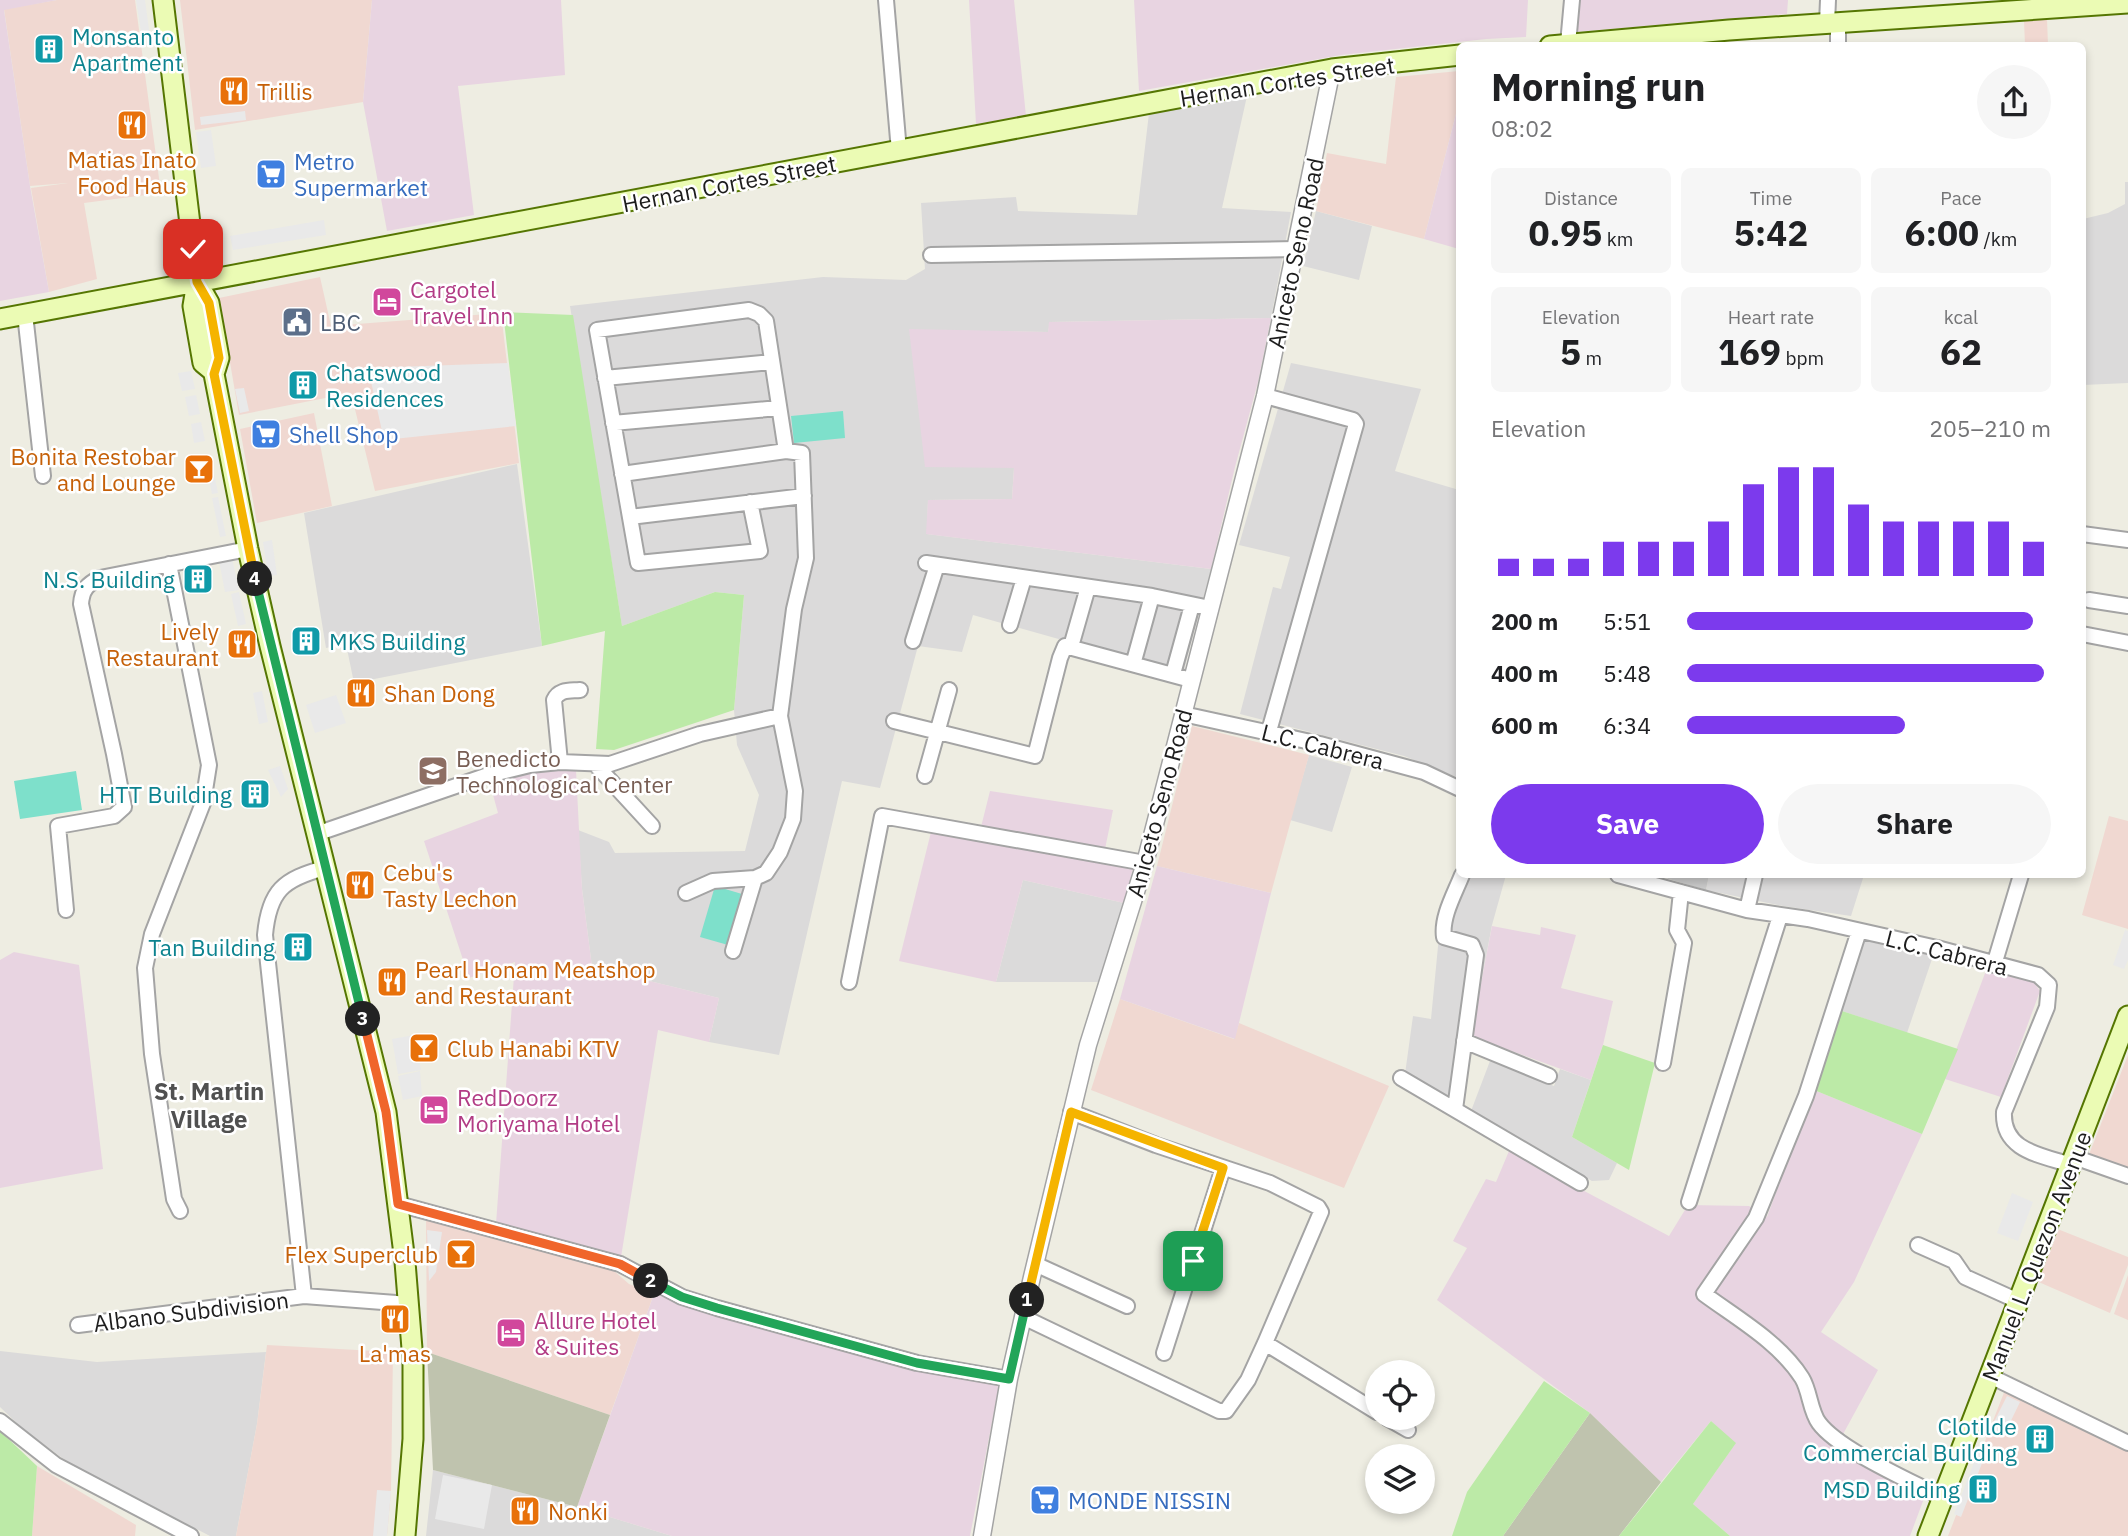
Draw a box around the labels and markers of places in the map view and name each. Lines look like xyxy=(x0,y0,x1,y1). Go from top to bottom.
place label: Monsanto Apartment xyxy=(72,21,183,77)
building icon: Monsanto Apartment xyxy=(32,32,66,66)
restaurant icon: Trillis xyxy=(217,74,251,108)
place label: Trillis xyxy=(257,76,313,106)
restaurant icon: Matias Inato Food Haus xyxy=(115,108,149,142)
place label: Matias Inato Food Haus xyxy=(67,144,197,200)
place label: Metro Supermarket xyxy=(294,146,428,202)
supermarket icon: Metro Supermarket xyxy=(254,157,288,191)
pin xyxy=(163,219,223,279)
place label: Cargotel Travel Inn xyxy=(410,274,513,330)
hotel icon: Cargotel Travel Inn xyxy=(370,285,404,319)
public building icon: LBC xyxy=(280,305,314,339)
place label: LBC xyxy=(320,307,361,337)
place label: Chatswood Residences xyxy=(326,357,444,413)
building icon: Chatswood Residences xyxy=(286,368,320,402)
supermarket icon: Shell Shop xyxy=(249,417,283,451)
place label: Shell Shop xyxy=(289,419,399,449)
place label: Bonita Restobar and Lounge xyxy=(11,441,177,497)
bar icon: Bonita Restobar and Lounge xyxy=(182,452,216,486)
building icon: N.S. Building xyxy=(181,562,215,596)
pin: 4 xyxy=(238,562,272,596)
place label: N.S. Building xyxy=(43,564,175,594)
place label: Lively Restaurant xyxy=(106,616,220,672)
building icon: MKS Building xyxy=(289,624,323,658)
place label: MKS Building xyxy=(329,626,465,656)
restaurant icon: Lively Restaurant xyxy=(225,627,259,661)
restaurant icon: Shan Dong xyxy=(344,676,378,710)
place label: Shan Dong xyxy=(384,678,495,708)
place label: Benedicto Technological Center xyxy=(456,743,673,799)
school or university icon: Benedicto Technological Center xyxy=(416,754,450,788)
building icon: HTT Building xyxy=(238,777,272,811)
place label: HTT Building xyxy=(99,779,232,809)
place label: Cebu's Tasty Lechon xyxy=(383,857,517,913)
restaurant icon: Cebu's Tasty Lechon xyxy=(343,868,377,902)
building icon: Tan Building xyxy=(281,930,315,964)
place label: Tan Building xyxy=(148,932,275,962)
place label: Pearl Honam Meatshop and Restaurant xyxy=(415,954,656,1010)
restaurant icon: Pearl Honam Meatshop and Restaurant xyxy=(375,965,409,999)
pin: 3 xyxy=(346,1002,380,1036)
bar icon: Club Hanabi KTV xyxy=(407,1031,441,1065)
place label: Club Hanabi KTV xyxy=(447,1033,619,1063)
place label: RedDoorz Moriyama Hotel xyxy=(457,1082,620,1138)
hotel icon: RedDoorz Moriyama Hotel xyxy=(417,1093,451,1127)
pin xyxy=(1163,1231,1223,1291)
bar icon: Flex Superclub xyxy=(444,1237,478,1271)
place label: Flex Superclub xyxy=(284,1239,438,1269)
pin: 2 xyxy=(634,1264,668,1298)
pin: 1 xyxy=(1010,1282,1044,1318)
restaurant icon: La'mas xyxy=(378,1302,412,1336)
place label: Allure Hotel & Suites xyxy=(534,1305,657,1361)
hotel icon: Allure Hotel & Suites xyxy=(494,1316,528,1350)
place label: La'mas xyxy=(359,1338,431,1368)
place label: Clotilde Commercial Building xyxy=(1803,1411,2017,1467)
building icon: Clotilde Commercial Building xyxy=(2023,1422,2057,1456)
building icon: MSD Building xyxy=(1966,1472,2000,1506)
place label: MSD Building xyxy=(1823,1474,1960,1504)
supermarket icon: MONDE NISSIN xyxy=(1028,1483,1062,1517)
place label: MONDE NISSIN xyxy=(1068,1485,1231,1515)
restaurant icon: Nonki xyxy=(508,1494,542,1528)
place label: Nonki xyxy=(548,1496,608,1526)

